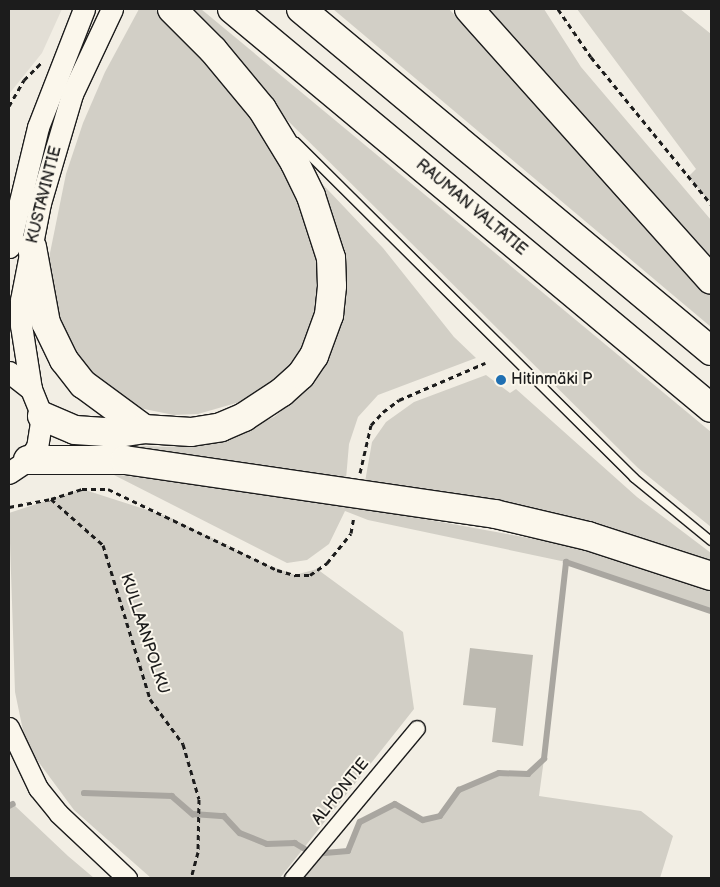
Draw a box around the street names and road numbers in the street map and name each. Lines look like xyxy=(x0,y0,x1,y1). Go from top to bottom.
street label: KUSTAVINTIE xyxy=(24,144,66,246)
street label: RAUMAN VALTATIE xyxy=(411,156,531,260)
street label: KULLAANPOLKU xyxy=(115,571,173,697)
street label: ALHONTIE xyxy=(308,755,374,829)

